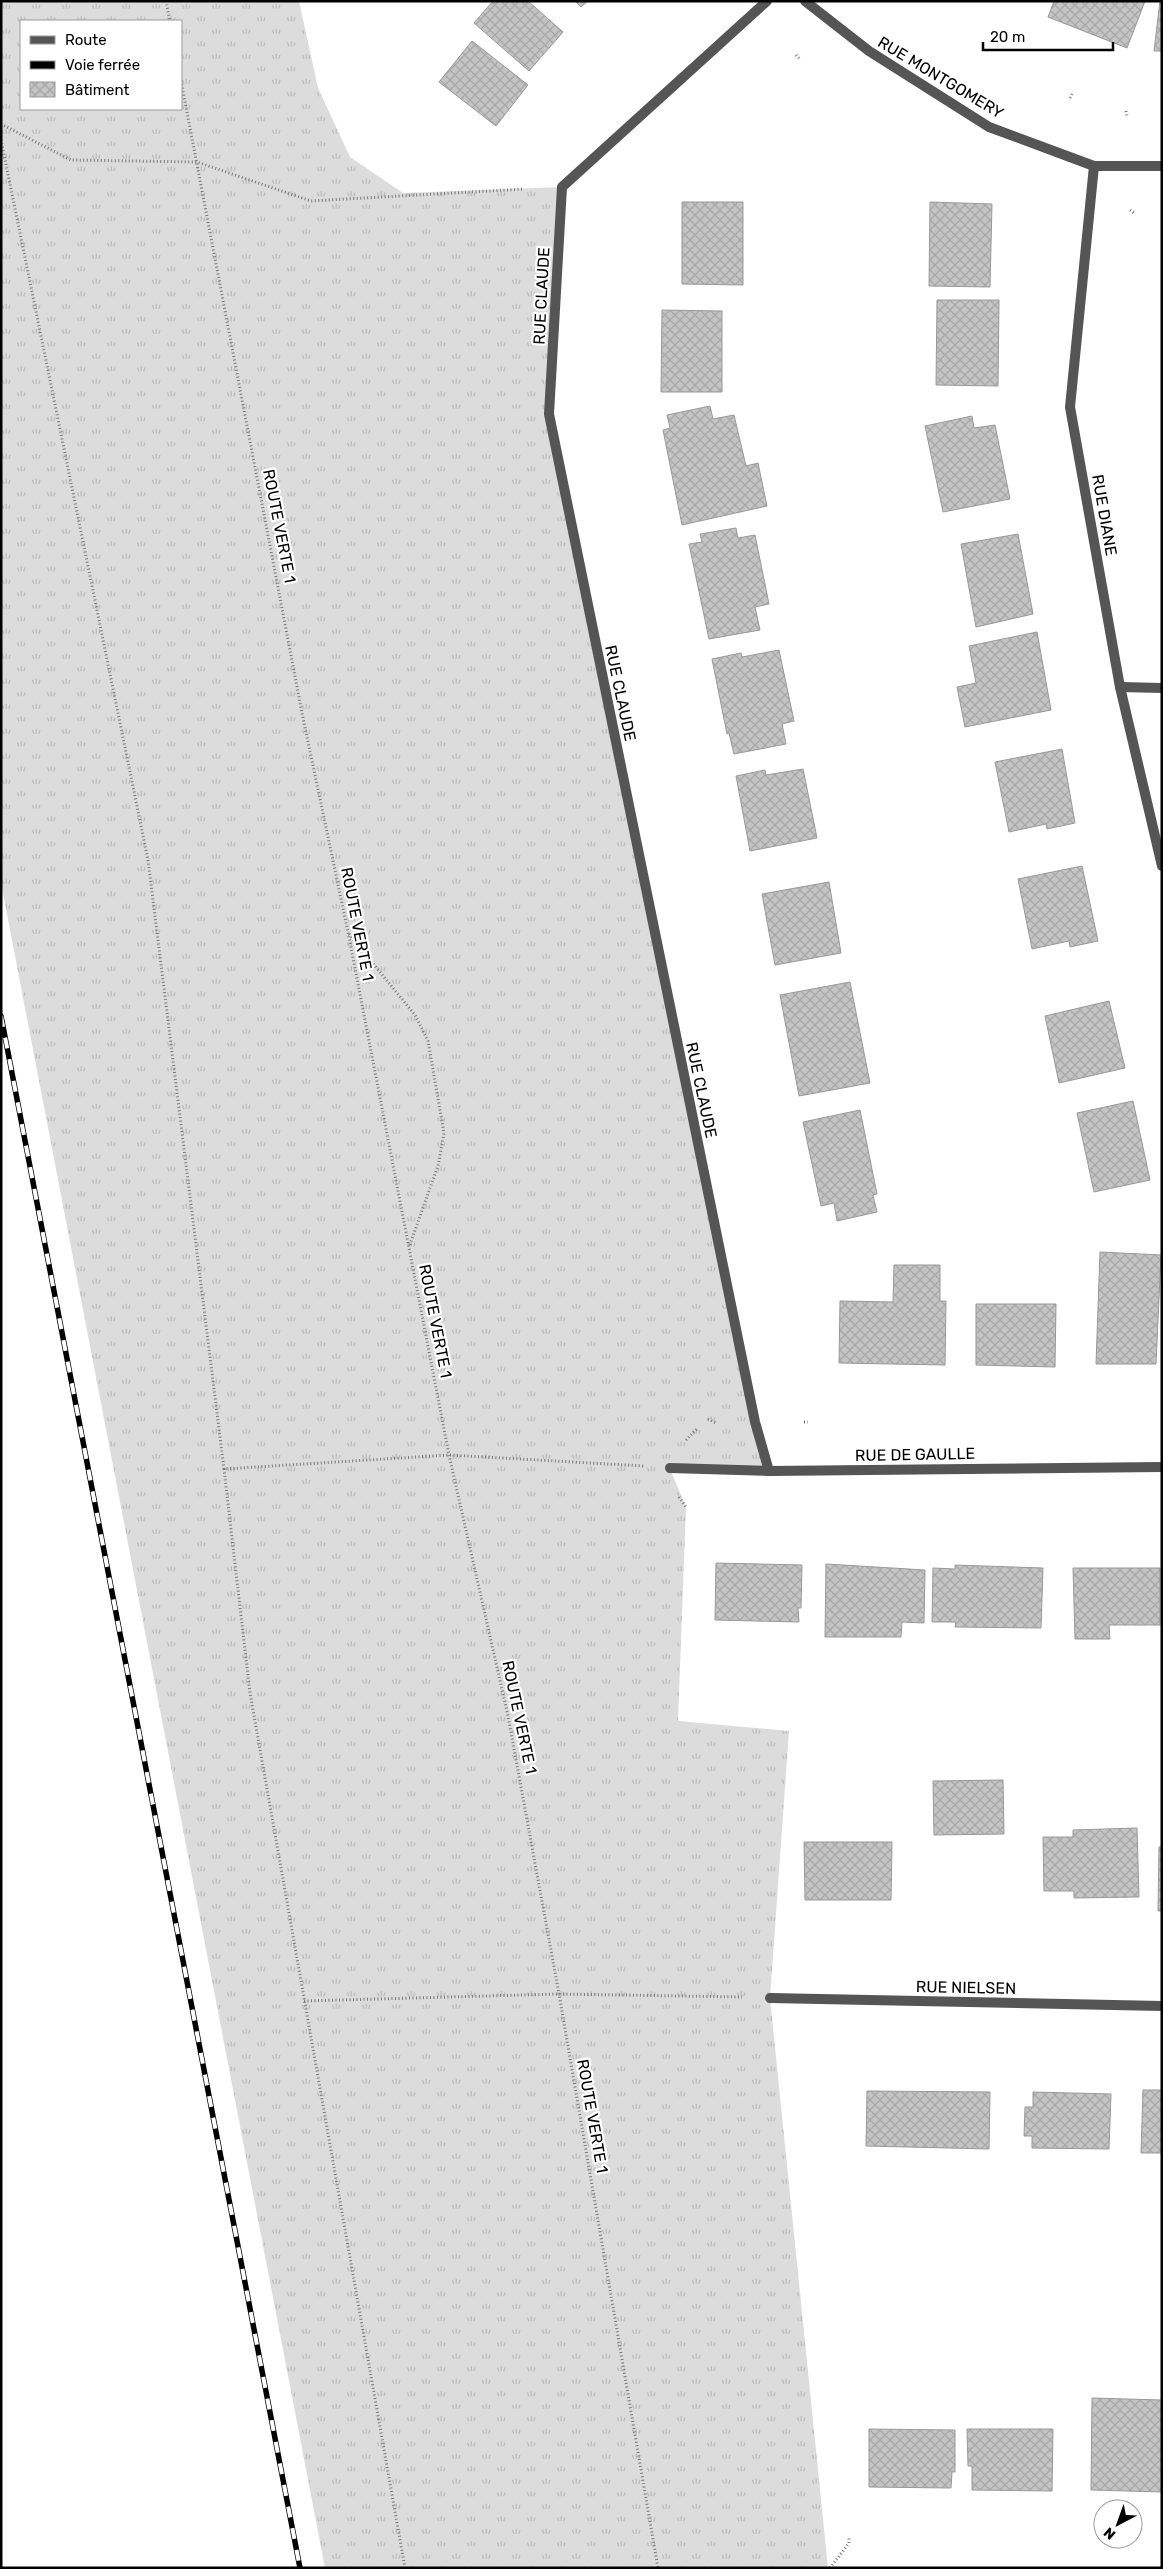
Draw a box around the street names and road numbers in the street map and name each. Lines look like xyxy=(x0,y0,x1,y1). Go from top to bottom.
street label: RUE MONTGOMERY xyxy=(874,32,1007,123)
street label: RUE CLAUDE xyxy=(529,247,554,345)
street label: ROUTE VERTE 1 xyxy=(259,468,300,584)
street label: RUE DIANE xyxy=(1088,473,1121,557)
street label: RUE CLAUDE xyxy=(601,643,640,743)
street label: ROUTE VERTE 1 xyxy=(337,866,378,982)
street label: RUE CLAUDE xyxy=(682,1040,721,1140)
street label: ROUTE VERTE 1 xyxy=(415,1263,456,1379)
street label: RUE DE GAULLE xyxy=(855,1444,975,1465)
street label: ROUTE VERTE 1 xyxy=(498,1659,541,1775)
street label: RUE NIELSEN xyxy=(916,1977,1016,1998)
street label: ROUTE VERTE 1 xyxy=(573,2058,612,2174)

